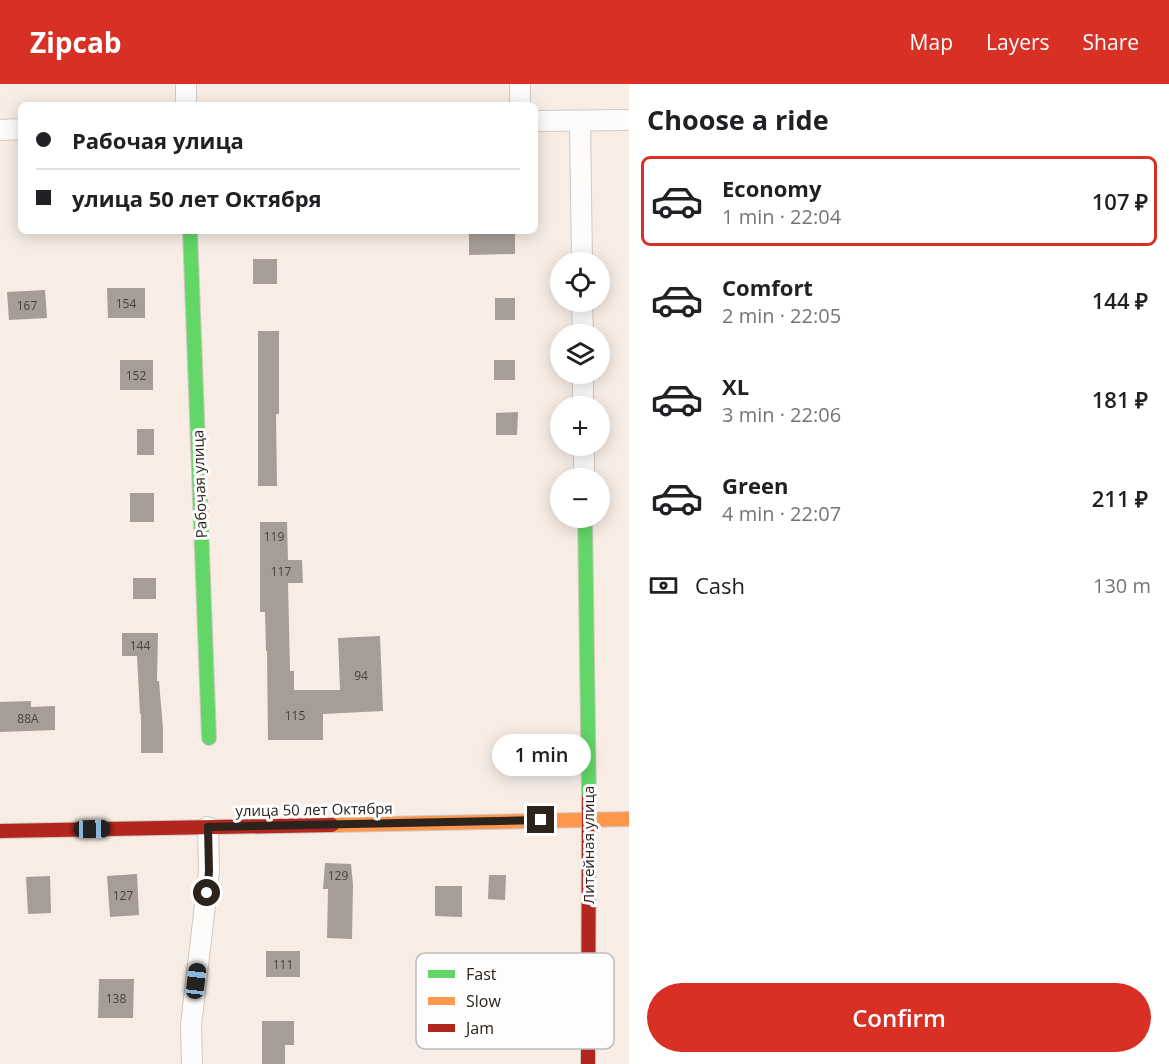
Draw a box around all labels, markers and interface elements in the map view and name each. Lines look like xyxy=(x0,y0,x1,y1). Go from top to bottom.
text: Zipcab xyxy=(30,23,122,61)
text: Map xyxy=(910,28,953,56)
text: Layers xyxy=(986,28,1050,56)
text: Share xyxy=(1083,28,1139,56)
text: Choose a ride xyxy=(647,101,829,138)
text: Рабочая улица xyxy=(72,125,244,155)
text: Economy xyxy=(722,173,821,203)
icon: car xyxy=(650,174,704,228)
text: улица 50 лет Октября xyxy=(72,183,322,213)
text: 107 ₽ xyxy=(1092,186,1148,216)
text: 1 min · 22:04 xyxy=(722,203,841,230)
map controls xyxy=(550,252,610,528)
button: locate xyxy=(550,252,610,312)
text: Comfort xyxy=(722,272,813,302)
icon: car xyxy=(650,273,704,327)
text: 144 ₽ xyxy=(1092,285,1148,315)
house number: 154 xyxy=(116,295,136,312)
house number: 167 xyxy=(17,297,37,314)
text: 2 min · 22:05 xyxy=(722,302,841,329)
button: layers xyxy=(550,324,610,384)
house number: 152 xyxy=(126,367,146,384)
text: XL xyxy=(722,371,749,401)
icon: car xyxy=(650,372,704,426)
text: 181 ₽ xyxy=(1092,384,1148,414)
button: + xyxy=(550,396,610,456)
text: 3 min · 22:06 xyxy=(722,401,841,428)
street label: Рабочая улица xyxy=(187,430,211,538)
button: − xyxy=(550,468,610,528)
text: Green xyxy=(722,470,788,500)
icon: car xyxy=(650,471,704,525)
text: 211 ₽ xyxy=(1092,483,1148,513)
text: 4 min · 22:07 xyxy=(722,500,841,527)
house number: 119 xyxy=(264,528,284,545)
house number: 117 xyxy=(271,563,291,580)
icon: cash xyxy=(647,569,680,602)
text: Cash xyxy=(695,570,745,600)
text: 130 m xyxy=(1093,572,1151,599)
house number: 144 xyxy=(130,637,150,654)
house number: 94 xyxy=(354,667,368,684)
house number: 115 xyxy=(285,707,305,724)
house number: 88А xyxy=(17,710,39,727)
callout: 1 min xyxy=(492,733,590,775)
text: 1 min xyxy=(515,741,569,768)
street label: Литейная улица xyxy=(578,786,598,904)
street label: улица 50 лет Октября xyxy=(235,798,393,820)
route end xyxy=(527,806,554,833)
car xyxy=(74,820,110,838)
house number: 129 xyxy=(328,867,348,884)
route start xyxy=(193,879,220,906)
house number: 127 xyxy=(113,887,133,904)
legend xyxy=(416,953,614,1049)
house number: 111 xyxy=(273,956,293,973)
car xyxy=(185,962,207,1000)
text: Fast xyxy=(466,963,497,985)
button: Confirm xyxy=(647,983,1151,1052)
house number: 138 xyxy=(106,990,126,1007)
text: Slow xyxy=(466,990,501,1012)
text: Jam xyxy=(464,1017,494,1039)

